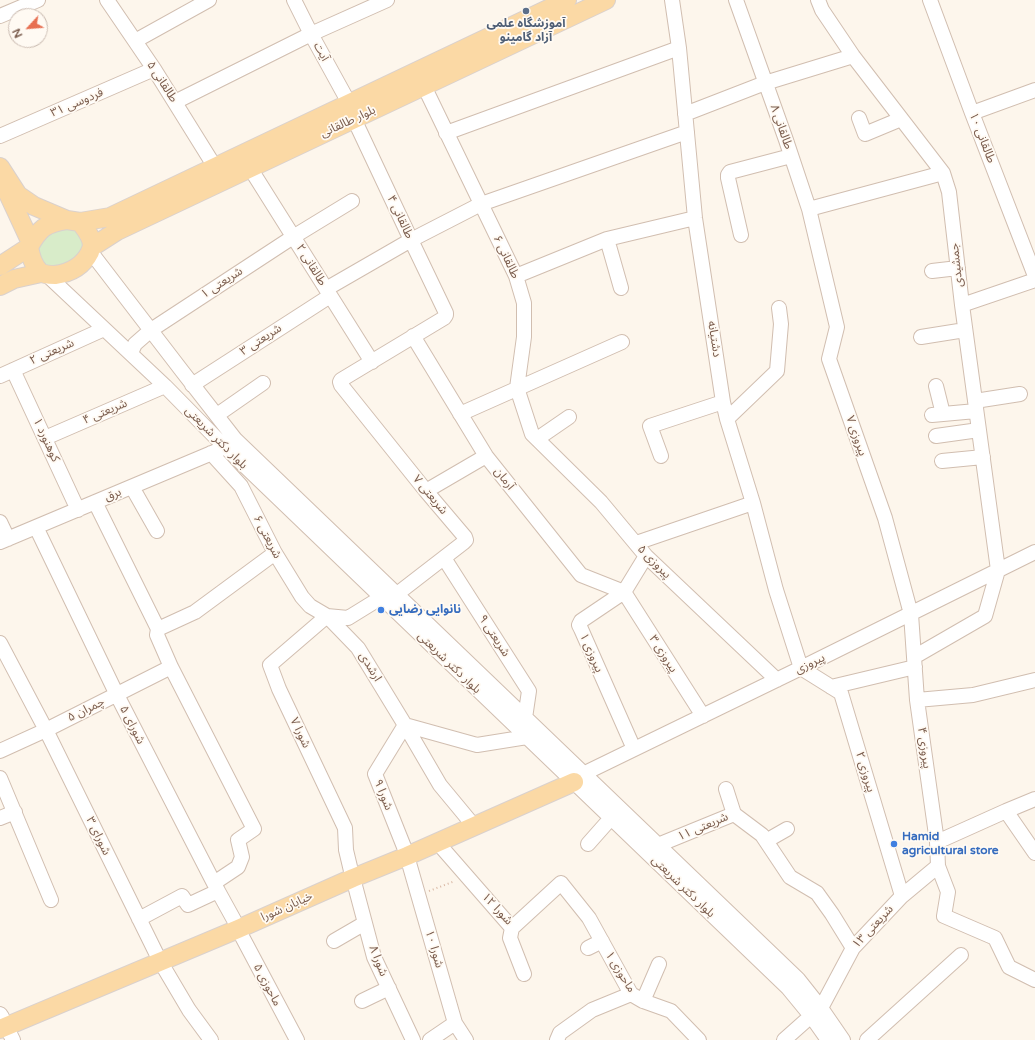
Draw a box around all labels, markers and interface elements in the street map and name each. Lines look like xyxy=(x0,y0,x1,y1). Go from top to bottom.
marker: آموزشگاه علمی آزاد گامینو xyxy=(521,6,531,16)
north arrow xyxy=(8,8,48,48)
place label: آموزشگاه علمی آزاد گامینو xyxy=(486,17,566,45)
text: N xyxy=(10,26,25,40)
street label: آیت xyxy=(310,40,332,64)
street label: طالقانی ۵ xyxy=(143,59,181,105)
street label: فردوسی ۳۱ xyxy=(48,85,106,121)
street label: بلوار طالقانی xyxy=(318,103,378,141)
street label: طالقانی ۸ xyxy=(767,103,795,151)
street label: طالقانی ۱۰ xyxy=(966,111,998,165)
street label: طالقانی ۴ xyxy=(384,193,416,241)
street label: طالقانی ۶ xyxy=(490,233,522,281)
street label: طالقانی ۲ xyxy=(293,242,329,288)
street label: جمشیدی xyxy=(948,242,966,288)
street label: شریعتی ۱ xyxy=(198,264,246,302)
street label: دشتیانه xyxy=(704,320,724,358)
street label: شریعتی ۳ xyxy=(237,321,285,359)
street label: شریعتی ۲ xyxy=(28,336,76,368)
street label: شریعتی ۴ xyxy=(81,396,129,428)
street label: بلوار دکتر شریعتی xyxy=(182,404,250,472)
street label: پیروزی ۷ xyxy=(842,414,870,458)
street label: کوهنورد ۱ xyxy=(30,416,62,464)
street label: آرمان xyxy=(491,465,517,493)
street label: شریعتی ۷ xyxy=(409,472,451,518)
street label: برق xyxy=(102,485,124,505)
street label: شریعتی ۶ xyxy=(250,513,284,561)
street label: پیروزی ۵ xyxy=(634,542,674,582)
place label: نانوایی رضایی xyxy=(389,603,461,617)
marker: نانوایی رضایی xyxy=(376,605,386,615)
street label: شریعتی ۹ xyxy=(475,612,513,660)
street label: بلوار دکتر شریعتی xyxy=(414,629,484,697)
street label: پیروزی ۱ xyxy=(576,631,606,675)
street label: پیروزی ۳ xyxy=(646,633,680,675)
street label: ارشدی xyxy=(356,650,384,684)
street label: پیروزی xyxy=(793,651,827,677)
street label: چمران ۵ xyxy=(65,695,107,725)
street label: شورای ۵ xyxy=(116,703,148,747)
street label: شورا ۷ xyxy=(287,715,313,751)
street label: پیروزی ۴ xyxy=(914,726,934,770)
street label: پیروزی ۲ xyxy=(852,750,878,794)
street label: شورا ۹ xyxy=(370,777,396,813)
street label: شریعتی ۱۱ xyxy=(675,810,731,844)
street label: شورای ۳ xyxy=(83,814,113,858)
place label: Hamid agricultural store xyxy=(902,830,999,858)
marker: Hamid agricultural store xyxy=(889,839,899,849)
street label: بلوار دکتر شریعتی xyxy=(648,853,718,921)
street label: خیابان شورا xyxy=(259,889,315,925)
street label: شورا ۱۲ xyxy=(478,890,516,928)
street label: شریعتی ۱۳ xyxy=(849,902,897,952)
street label: شورا ۱۰ xyxy=(422,928,446,970)
street label: شورا ۸ xyxy=(366,943,390,979)
street label: ماحوزی ۱ xyxy=(602,949,638,995)
street label: ماحوزی ۵ xyxy=(250,961,284,1009)

